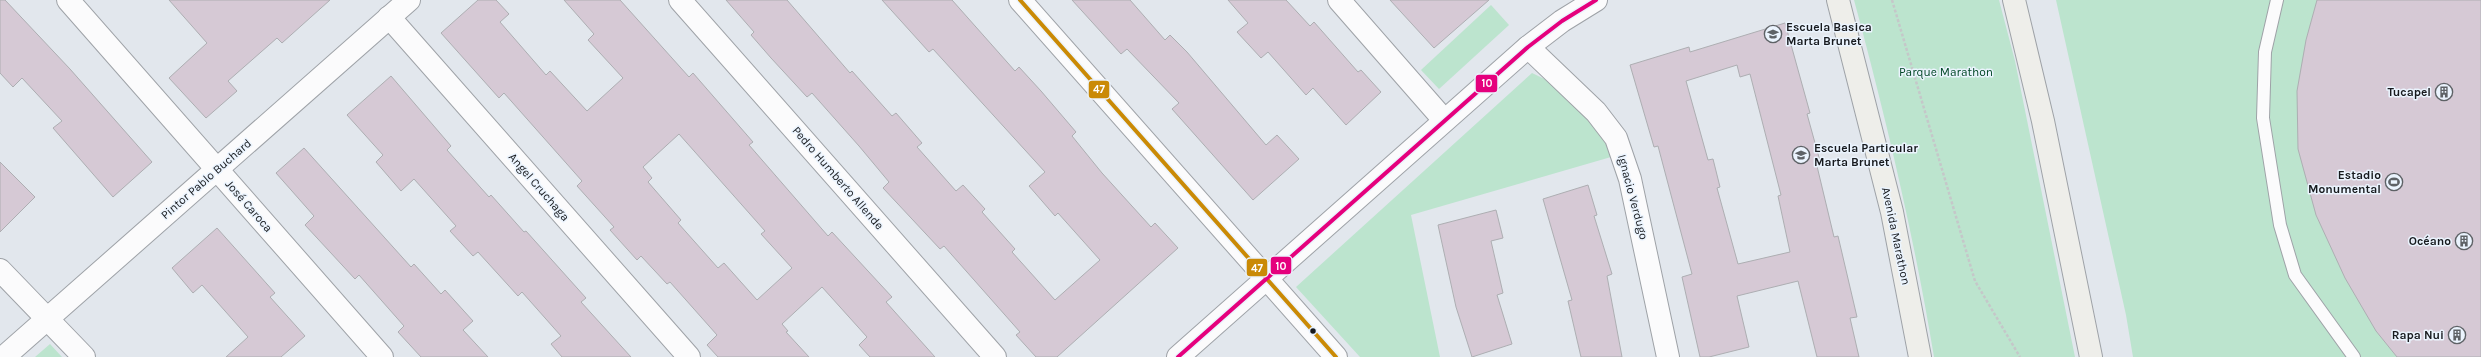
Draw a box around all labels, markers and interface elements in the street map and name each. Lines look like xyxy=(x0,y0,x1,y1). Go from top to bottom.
place label: Escuela Basica Marta Brunet xyxy=(1786,20,1872,48)
school or university icon: Escuela Basica Marta Brunet xyxy=(1763,24,1783,44)
park label: Parque Marathon xyxy=(1899,65,1993,79)
line badge: 10 xyxy=(1475,74,1498,93)
text: 10 xyxy=(1482,77,1492,90)
line badge: 47 xyxy=(1088,80,1110,99)
building icon: Tucapel xyxy=(2434,82,2454,102)
text: 47 xyxy=(1093,83,1106,96)
place label: Tucapel xyxy=(2387,85,2431,99)
street label: Pedro Humberto Allende xyxy=(789,124,887,232)
street label: Pintor Pablo Buchard xyxy=(158,136,254,222)
place label: Escuela Particular Marta Brunet xyxy=(1814,141,1918,169)
school or university icon: Escuela Particular Marta Brunet xyxy=(1791,145,1811,165)
street label: Angel Cruchaga xyxy=(506,150,572,224)
street label: Ignacio Verdugo xyxy=(1615,153,1651,241)
place label: Estadio Monumental xyxy=(2308,168,2381,196)
sports icon: Estadio Monumental xyxy=(2384,172,2404,192)
street label: José Caroca xyxy=(223,177,275,235)
street label: Avenida Marathon xyxy=(1879,186,1913,286)
building icon: Océano xyxy=(2454,231,2474,251)
place label: Océano xyxy=(2409,234,2451,248)
line badge: 10 xyxy=(1270,256,1292,275)
line badge: 47 xyxy=(1246,258,1268,277)
text: 10 xyxy=(1276,260,1286,273)
text: 47 xyxy=(1251,262,1264,275)
building icon: Rapa Nui xyxy=(2447,325,2467,345)
unlabelled marker xyxy=(1308,326,1318,336)
place label: Rapa Nui xyxy=(2392,328,2444,342)

